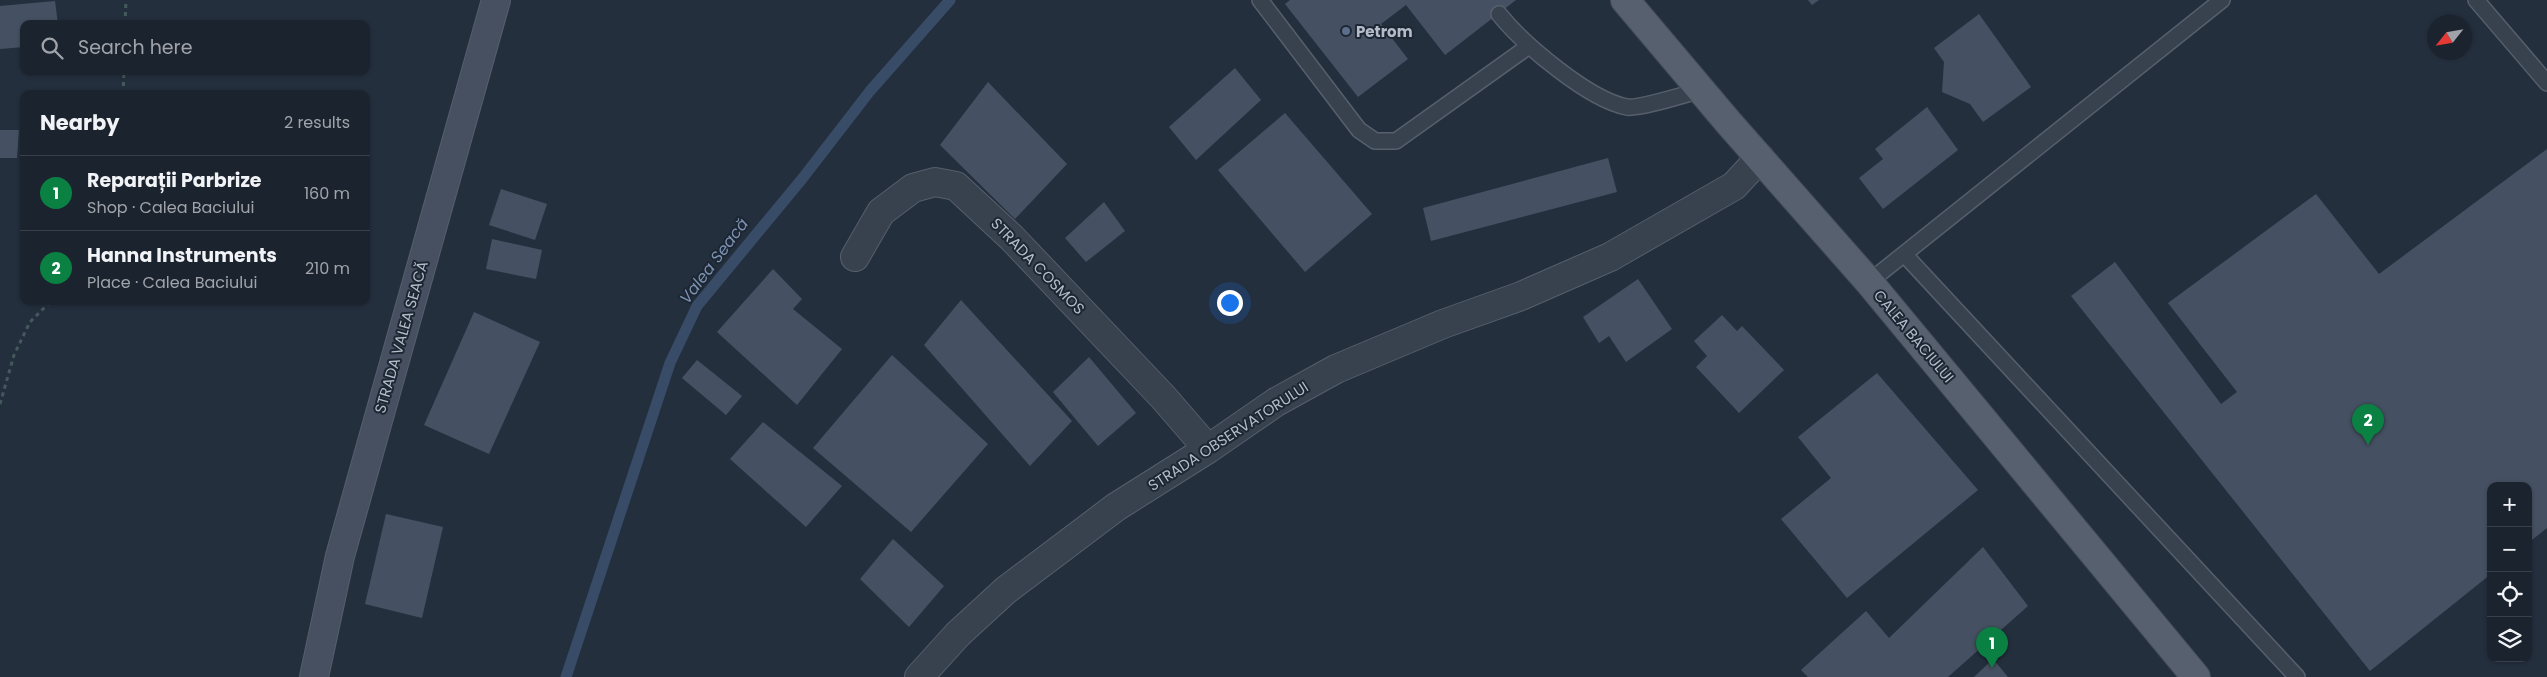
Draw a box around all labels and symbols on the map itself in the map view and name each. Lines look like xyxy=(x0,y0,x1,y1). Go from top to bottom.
north arrow xyxy=(2427,15,2472,60)
place label: Petrom xyxy=(1356,21,1413,42)
marker: Petrom xyxy=(1340,25,1352,37)
water label: Valea Seacă xyxy=(674,213,754,309)
street label: STRADA COSMOS xyxy=(986,213,1090,319)
street label: STRADA VALEA SEACĂ xyxy=(369,258,433,416)
street label: CALEA BACIULUI xyxy=(1869,285,1959,387)
your location xyxy=(1217,290,1243,316)
street label: STRADA OBSERVATORULUI xyxy=(1144,376,1312,496)
pin: 2 xyxy=(2352,404,2384,445)
pin: 1 xyxy=(1976,627,2008,668)

